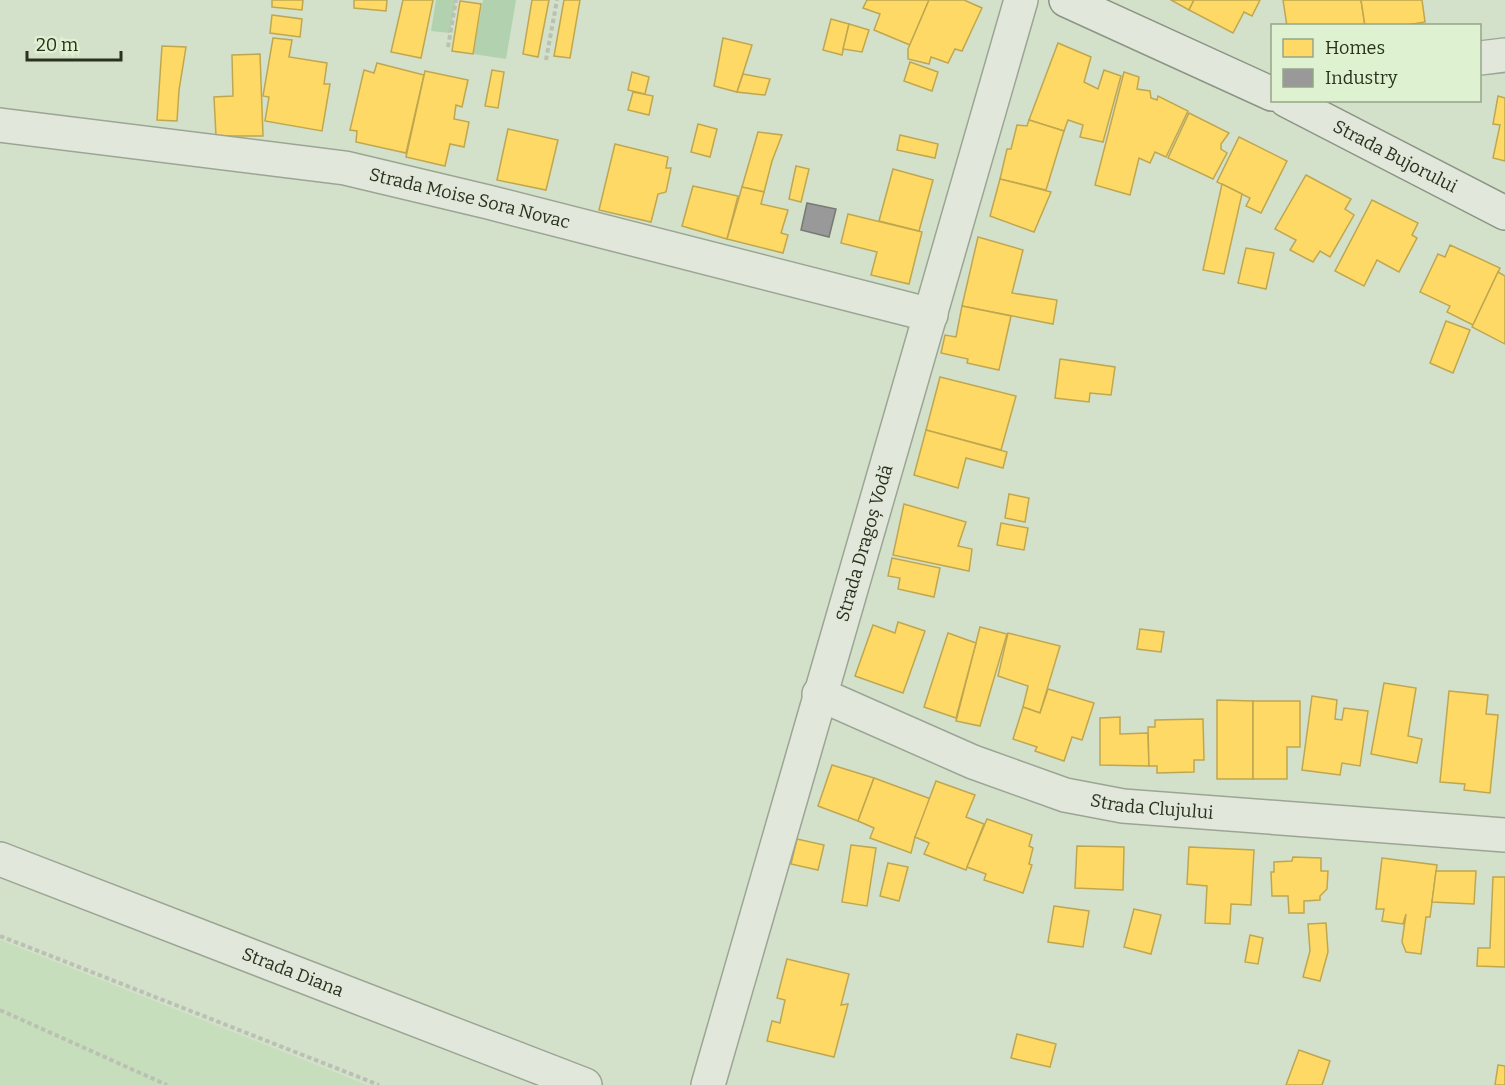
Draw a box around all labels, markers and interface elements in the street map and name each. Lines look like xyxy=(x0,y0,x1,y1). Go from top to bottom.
scale bar xyxy=(27,24,122,62)
legend xyxy=(1271,24,1481,102)
text: 20 m xyxy=(36,34,78,56)
text: Homes xyxy=(1325,37,1385,59)
text: Industry xyxy=(1325,67,1398,89)
street label: Strada Bujorului xyxy=(1329,115,1461,198)
street label: Strada Moise Sora Novac xyxy=(367,163,572,233)
street label: Strada Dragoș Vodă xyxy=(831,462,897,624)
street label: Strada Clujului xyxy=(1089,789,1214,824)
street label: Strada Diana xyxy=(239,943,347,1002)

